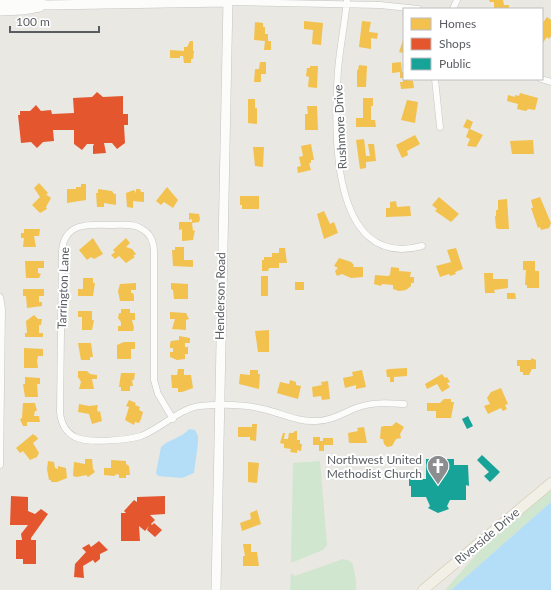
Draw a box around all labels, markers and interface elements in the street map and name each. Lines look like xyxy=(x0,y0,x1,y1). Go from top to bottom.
scale bar xyxy=(10,8,99,34)
legend xyxy=(403,8,543,80)
text: 100 m xyxy=(16,14,50,29)
text: Homes xyxy=(439,16,476,31)
text: Shops xyxy=(439,36,471,51)
text: Public xyxy=(439,56,471,71)
street label: Rushmore Drive xyxy=(330,84,350,170)
street label: Tarrington Lane xyxy=(54,247,72,329)
street label: Henderson Road xyxy=(212,252,228,340)
place label: Northwest United Methodist Church xyxy=(327,452,422,481)
church icon: Northwest United Methodist Church xyxy=(425,453,451,486)
street label: Riverside Drive xyxy=(452,505,522,567)

